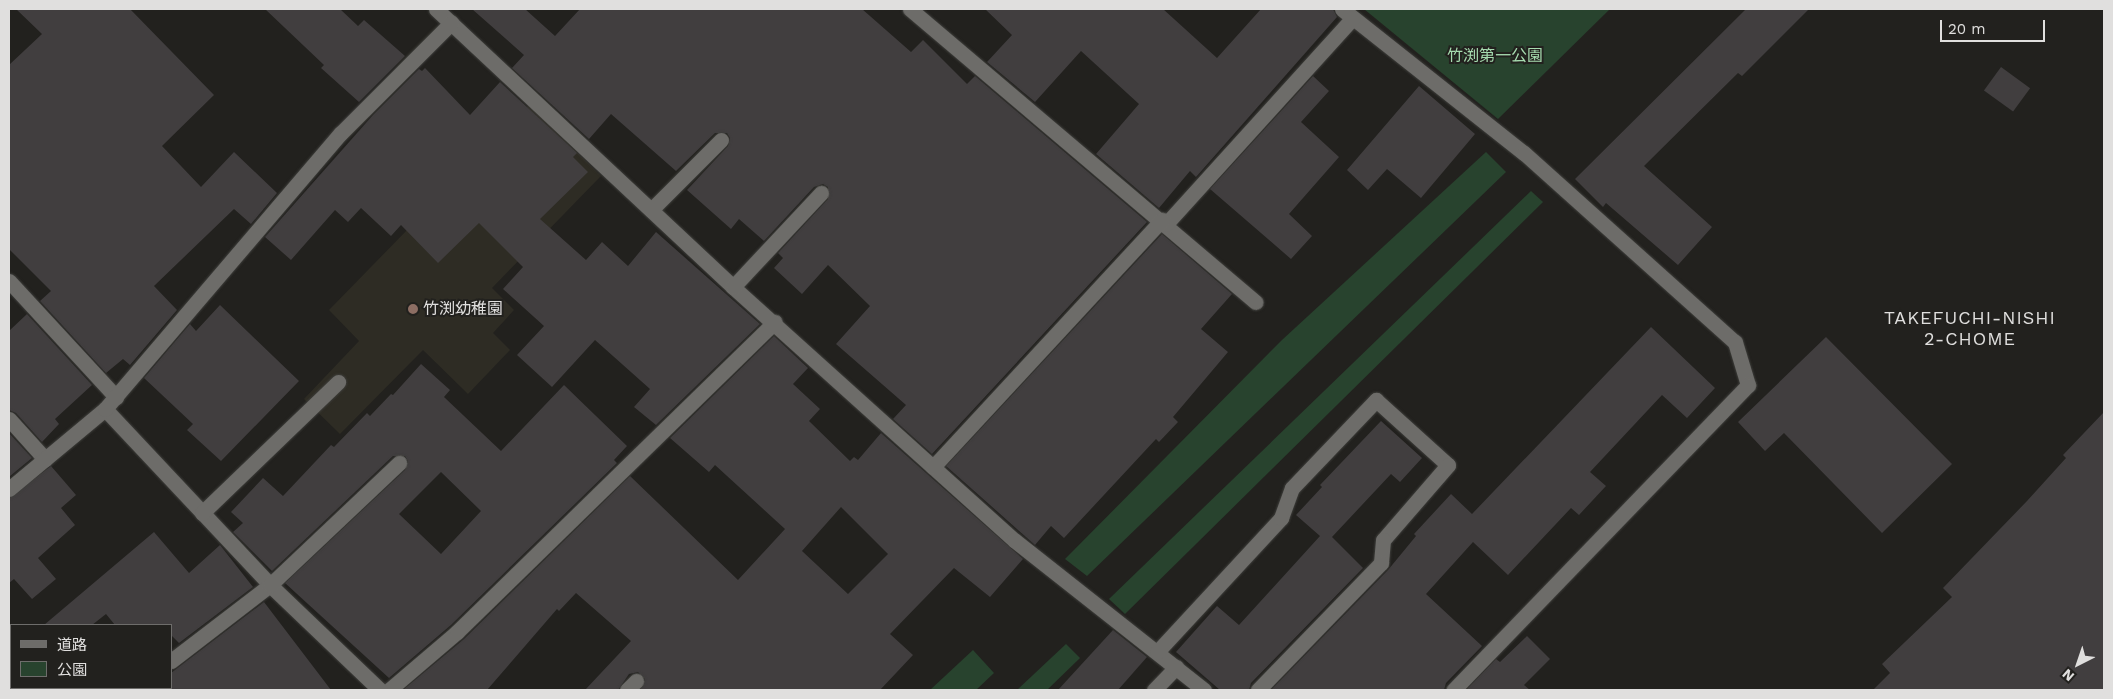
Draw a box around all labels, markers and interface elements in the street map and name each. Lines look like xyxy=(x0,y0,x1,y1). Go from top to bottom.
scale bar xyxy=(1943,10,2048,42)
text: 20 m xyxy=(1948,20,1986,38)
park label: 竹渕第一公園 xyxy=(1447,46,1543,66)
place label: 竹渕幼稚園 xyxy=(423,299,503,319)
marker: 竹渕幼稚園 xyxy=(407,303,419,315)
district label: TAKEFUCHI-NISHI 2-CHOME xyxy=(1882,308,2058,350)
legend xyxy=(10,624,172,689)
text: 道路 xyxy=(57,636,87,654)
north arrow xyxy=(2053,639,2103,689)
text: 公園 xyxy=(57,661,87,679)
text: N xyxy=(2059,666,2077,685)

